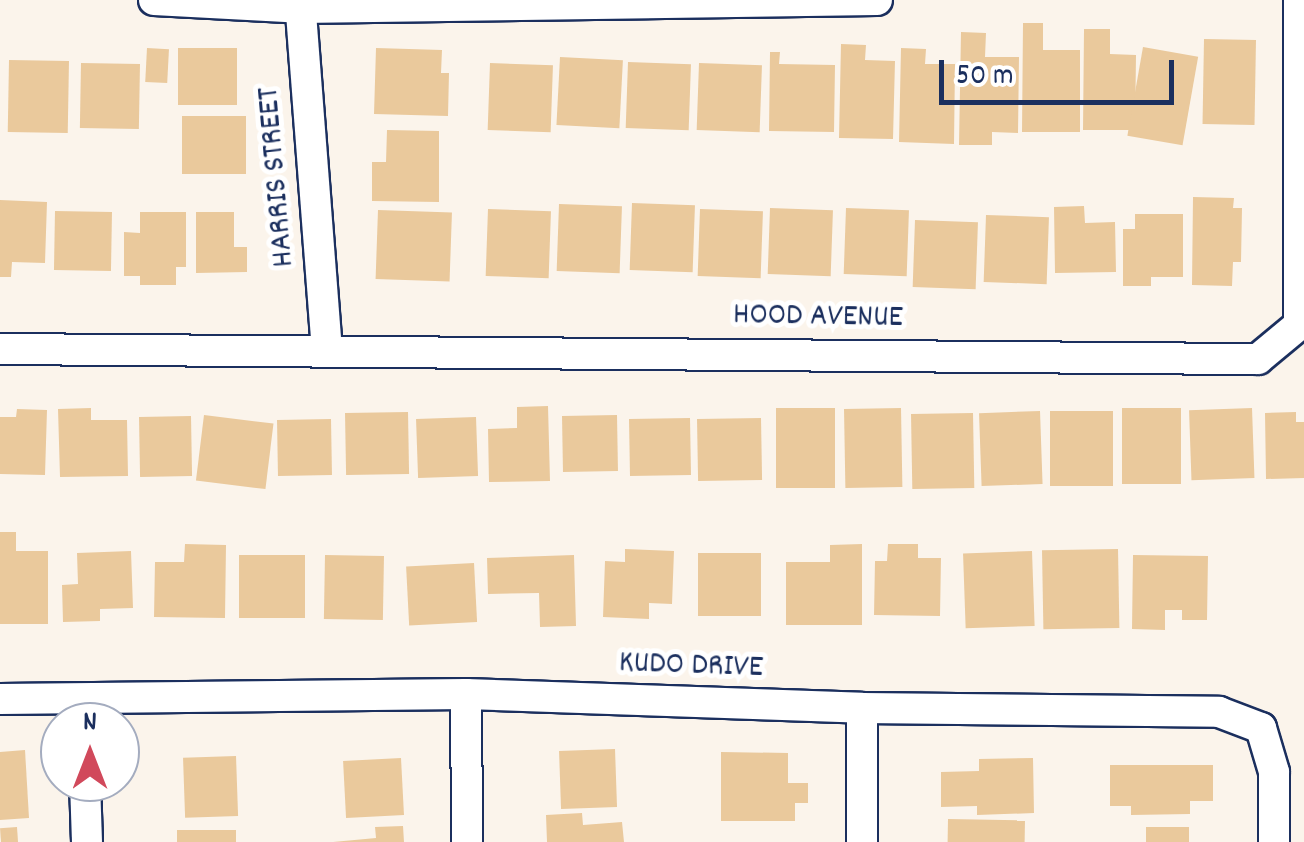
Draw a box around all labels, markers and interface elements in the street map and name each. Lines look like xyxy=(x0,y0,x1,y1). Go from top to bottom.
scale bar xyxy=(944,40,1179,102)
text: 50 m xyxy=(956,56,1014,99)
street label: HARRIS STREET xyxy=(251,85,305,269)
street label: HOOD AVENUE xyxy=(733,297,903,339)
street label: KUDO DRIVE xyxy=(618,645,764,689)
north arrow xyxy=(40,702,140,802)
text: N xyxy=(83,704,97,744)

